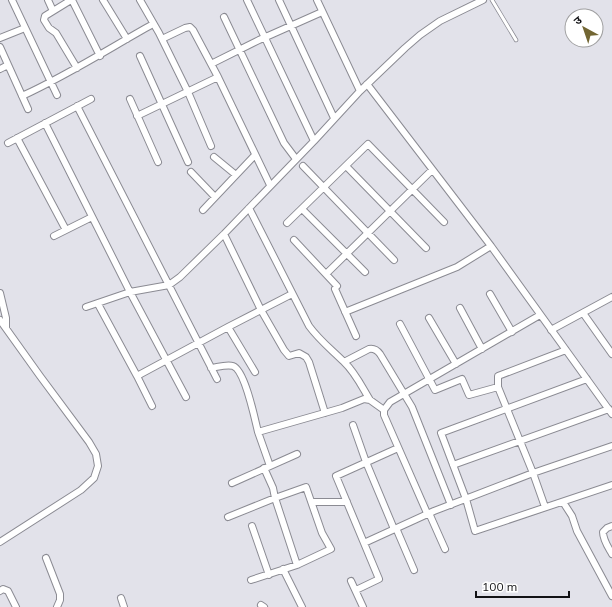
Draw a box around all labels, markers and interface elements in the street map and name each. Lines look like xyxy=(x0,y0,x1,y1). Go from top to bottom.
north arrow xyxy=(564,8,604,48)
text: उ xyxy=(571,13,585,28)
scale bar xyxy=(476,573,569,599)
text: 100 m xyxy=(482,579,517,594)

